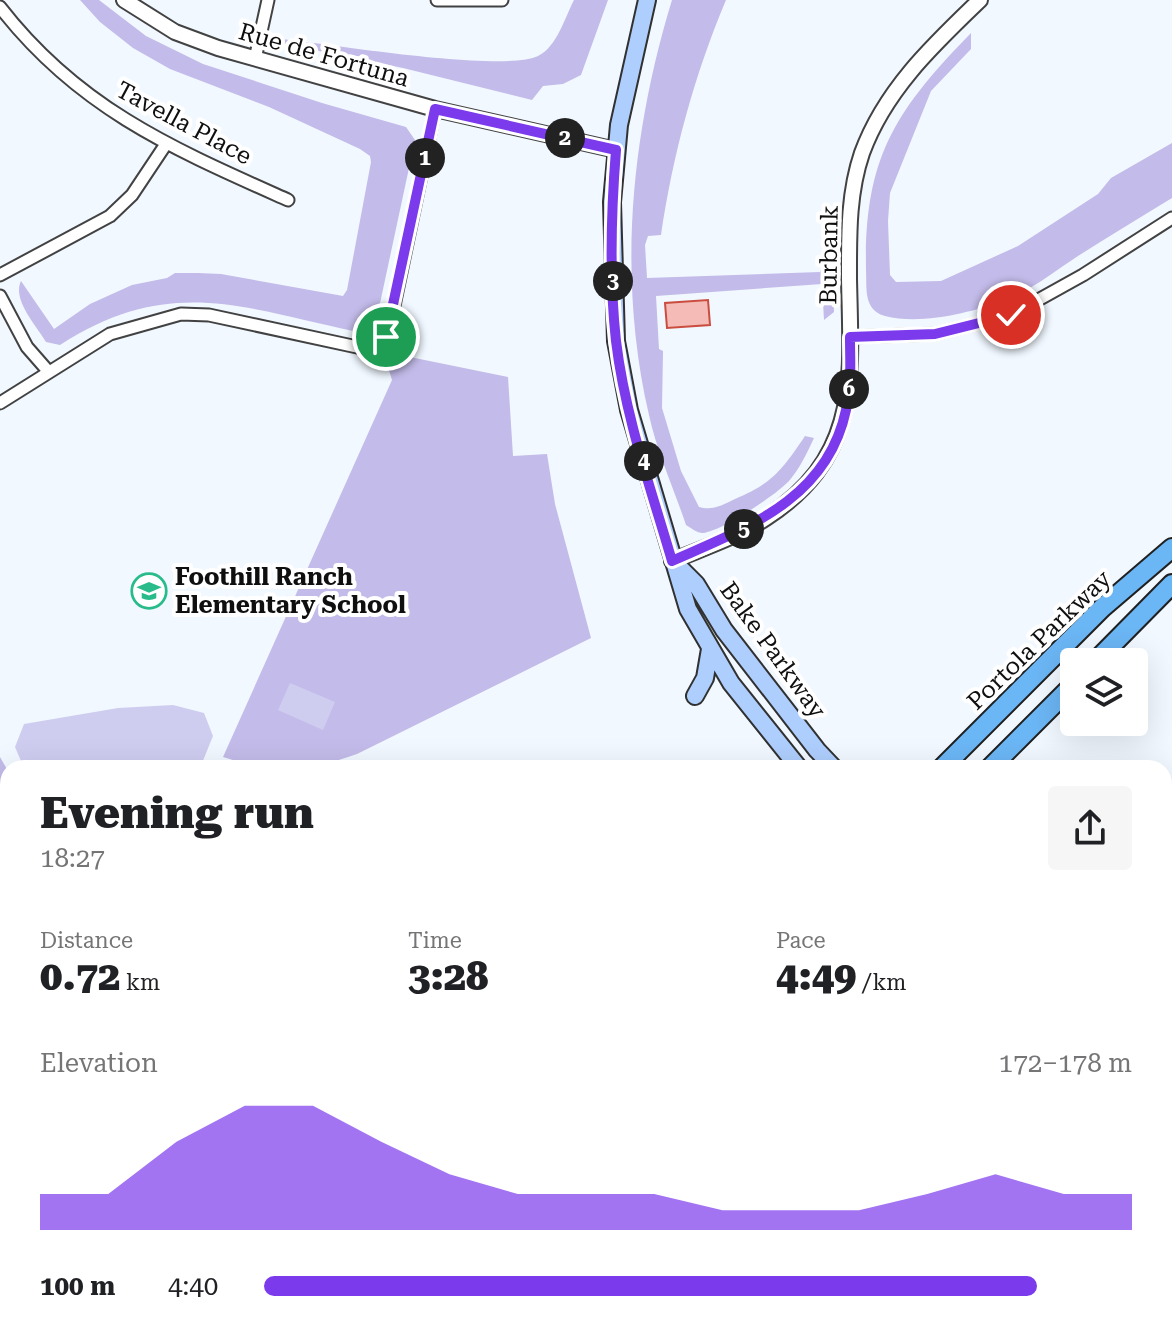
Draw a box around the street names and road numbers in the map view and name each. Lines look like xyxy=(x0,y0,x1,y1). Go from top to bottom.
street label: Rue de Fortuna xyxy=(236,17,412,93)
street label: Tavella Place xyxy=(112,76,256,170)
street label: Burbank xyxy=(814,205,844,305)
street label: Portola Parkway xyxy=(961,564,1117,716)
street label: Bake Parkway xyxy=(714,576,832,724)

